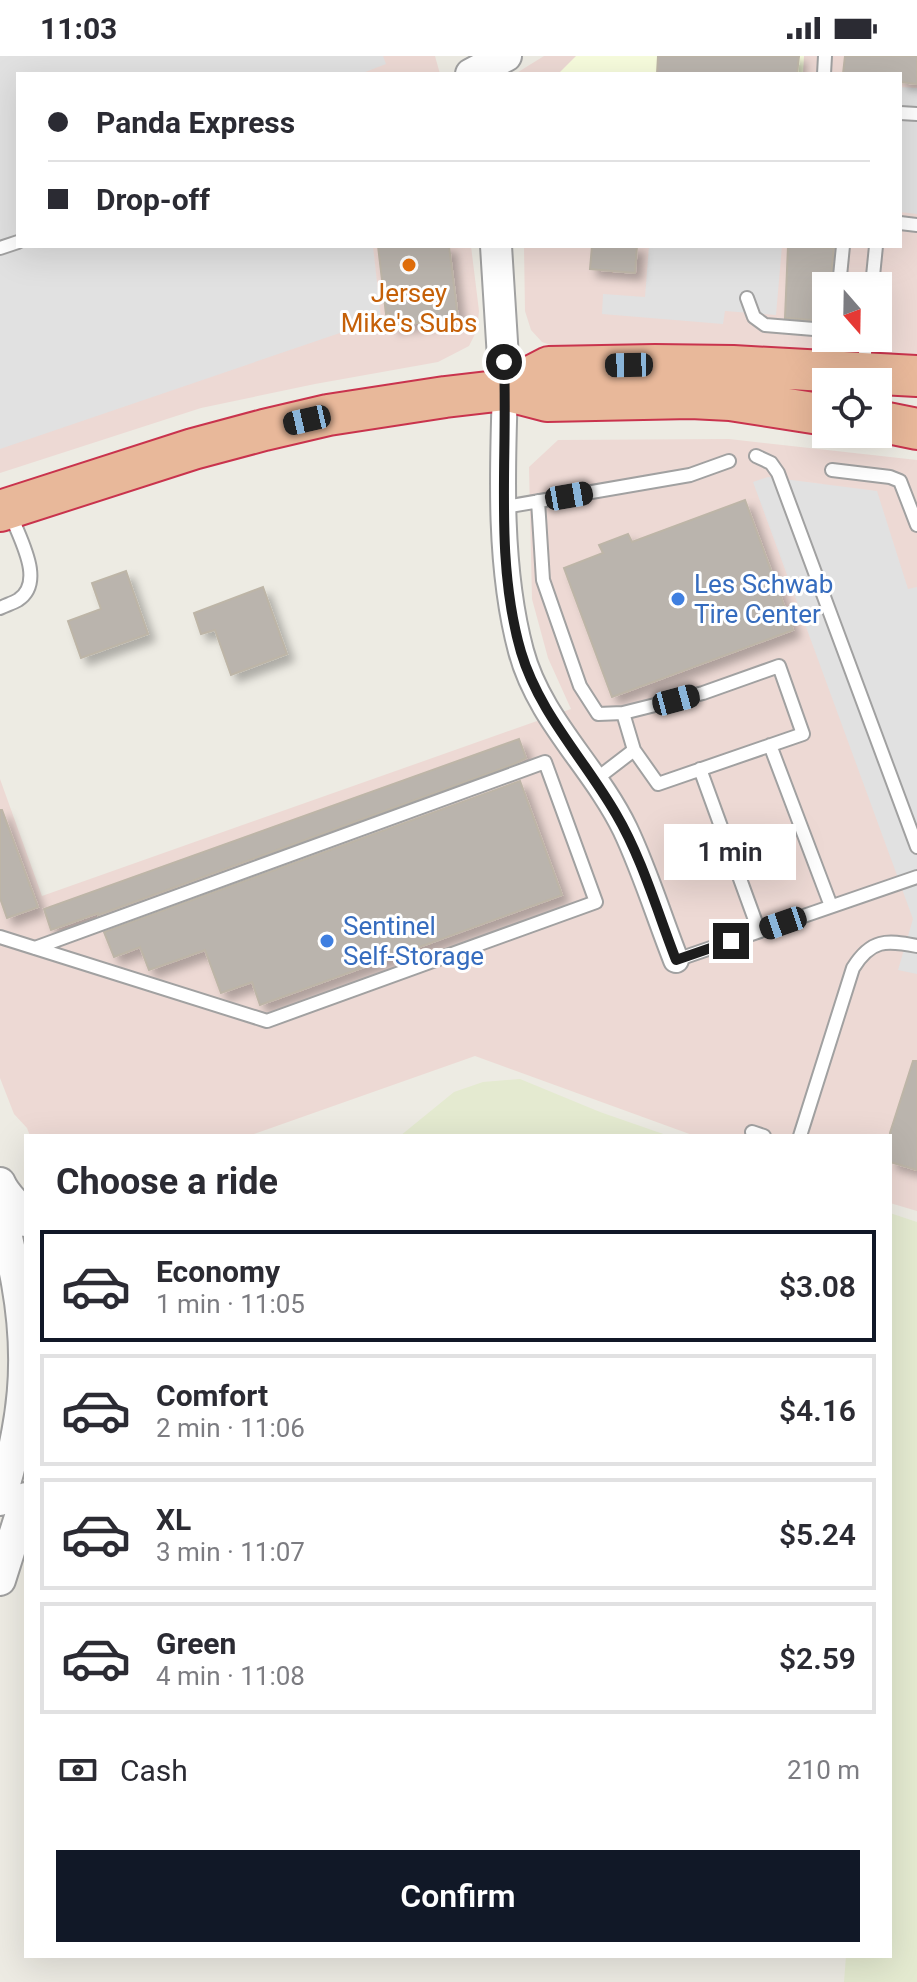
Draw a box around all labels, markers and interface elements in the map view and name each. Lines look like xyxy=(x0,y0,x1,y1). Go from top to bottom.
text: 11:03 xyxy=(40,11,117,46)
text: Panda Express xyxy=(96,105,295,140)
text: Drop-off xyxy=(96,182,210,217)
marker: Jersey Mike's Subs xyxy=(400,256,418,274)
north arrow xyxy=(812,272,892,352)
map controls xyxy=(812,272,892,448)
place label: Jersey Mike's Subs xyxy=(341,278,477,338)
route start xyxy=(486,344,522,380)
car xyxy=(605,353,653,377)
button: locate xyxy=(812,368,892,448)
car xyxy=(281,403,333,437)
car xyxy=(543,480,595,512)
place label: Les Schwab Tire Center xyxy=(694,569,833,629)
marker: Les Schwab Tire Center xyxy=(669,590,687,608)
car xyxy=(650,682,702,718)
callout: 1 min xyxy=(665,825,797,881)
text: 1 min xyxy=(697,837,763,867)
car xyxy=(756,904,810,942)
place label: Sentinel Self-Storage xyxy=(343,911,484,971)
route end xyxy=(713,923,749,959)
marker: Sentinel Self-Storage xyxy=(318,932,336,950)
text: Choose a ride xyxy=(56,1161,278,1203)
icon: car xyxy=(60,1250,132,1322)
text: Economy xyxy=(156,1254,280,1289)
text: $3.08 xyxy=(779,1269,856,1304)
text: 1 min · 11:05 xyxy=(156,1289,305,1319)
icon: car xyxy=(60,1374,132,1446)
text: Comfort xyxy=(156,1378,268,1413)
text: $4.16 xyxy=(779,1393,856,1428)
text: 2 min · 11:06 xyxy=(156,1413,305,1443)
icon: car xyxy=(60,1498,132,1570)
text: XL xyxy=(156,1502,191,1537)
text: $5.24 xyxy=(779,1517,856,1552)
text: 3 min · 11:07 xyxy=(156,1537,305,1567)
icon: car xyxy=(60,1622,132,1694)
text: Green xyxy=(156,1626,236,1661)
text: $2.59 xyxy=(779,1641,856,1676)
text: 4 min · 11:08 xyxy=(156,1661,305,1691)
icon: cash xyxy=(56,1748,100,1792)
text: Cash xyxy=(120,1753,188,1788)
text: 210 m xyxy=(787,1755,860,1785)
button: Confirm xyxy=(56,1850,860,1942)

